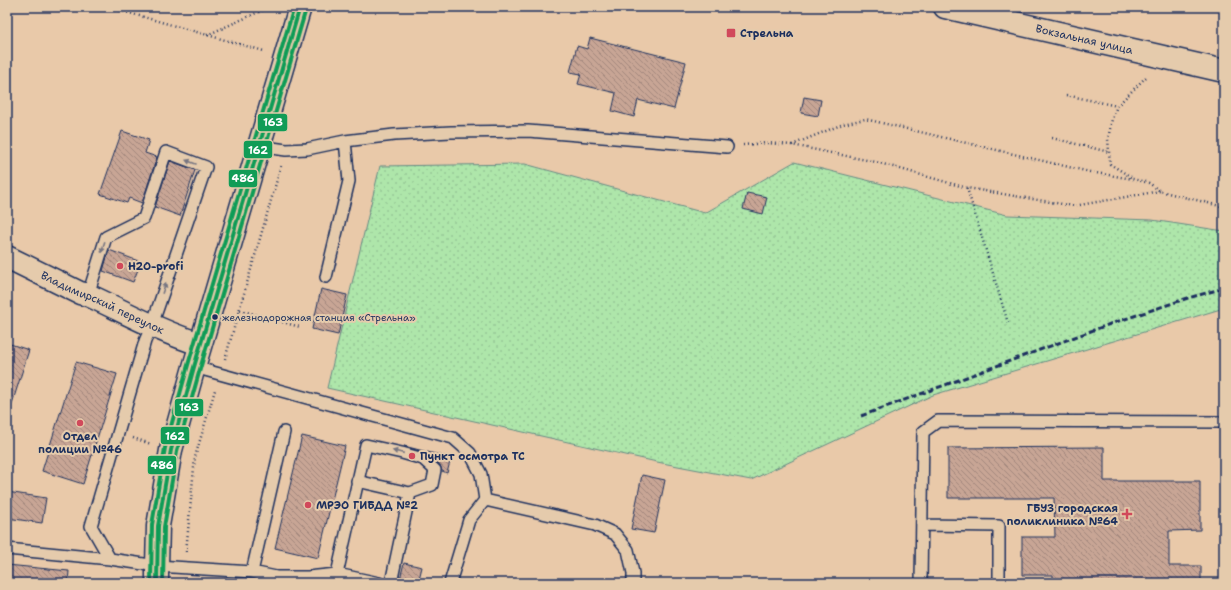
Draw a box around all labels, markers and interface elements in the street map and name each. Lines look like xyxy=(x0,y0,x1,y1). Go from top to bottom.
street label: Вокзальная улица xyxy=(1034,21,1135,57)
place label: Стрельна xyxy=(740,26,794,41)
marker: Стрельна xyxy=(725,27,737,39)
line badge: 163 xyxy=(257,113,288,132)
text: 163 xyxy=(263,115,283,130)
line badge: 162 xyxy=(243,140,273,159)
text: 162 xyxy=(248,143,268,158)
one-way arrow xyxy=(185,158,197,164)
line badge: 486 xyxy=(228,169,258,188)
text: 486 xyxy=(232,171,255,186)
one-way arrow xyxy=(100,241,106,253)
place label: H2O-profi xyxy=(128,259,184,274)
marker: H2O-profi xyxy=(115,261,125,271)
street label: Владимирский переулок xyxy=(39,267,167,337)
one-way arrow xyxy=(162,282,168,294)
place label: железнодорожная станция «Стрельна» xyxy=(222,311,415,324)
marker: железнодорожная станция «Стрельна» xyxy=(210,312,220,322)
line badge: 163 xyxy=(174,398,204,417)
text: 163 xyxy=(179,400,199,415)
marker: Отдел полиции №46 xyxy=(75,418,85,428)
line badge: 162 xyxy=(160,426,190,445)
place label: Отдел полиции №46 xyxy=(38,429,122,457)
text: 162 xyxy=(165,429,185,444)
one-way arrow xyxy=(392,448,404,454)
place label: Пункт осмотра ТС xyxy=(420,449,525,464)
marker: Пункт осмотра ТС xyxy=(407,451,417,461)
line badge: 486 xyxy=(147,455,177,475)
text: 486 xyxy=(151,458,174,473)
place label: МРЭО ГИБДД №2 xyxy=(316,498,418,513)
marker: МРЭО ГИБДД №2 xyxy=(303,500,313,510)
place label: ГБУЗ городская поликлиника №64 xyxy=(1007,501,1118,529)
marker: ГБУЗ городская поликлиника №64 xyxy=(1121,508,1133,520)

